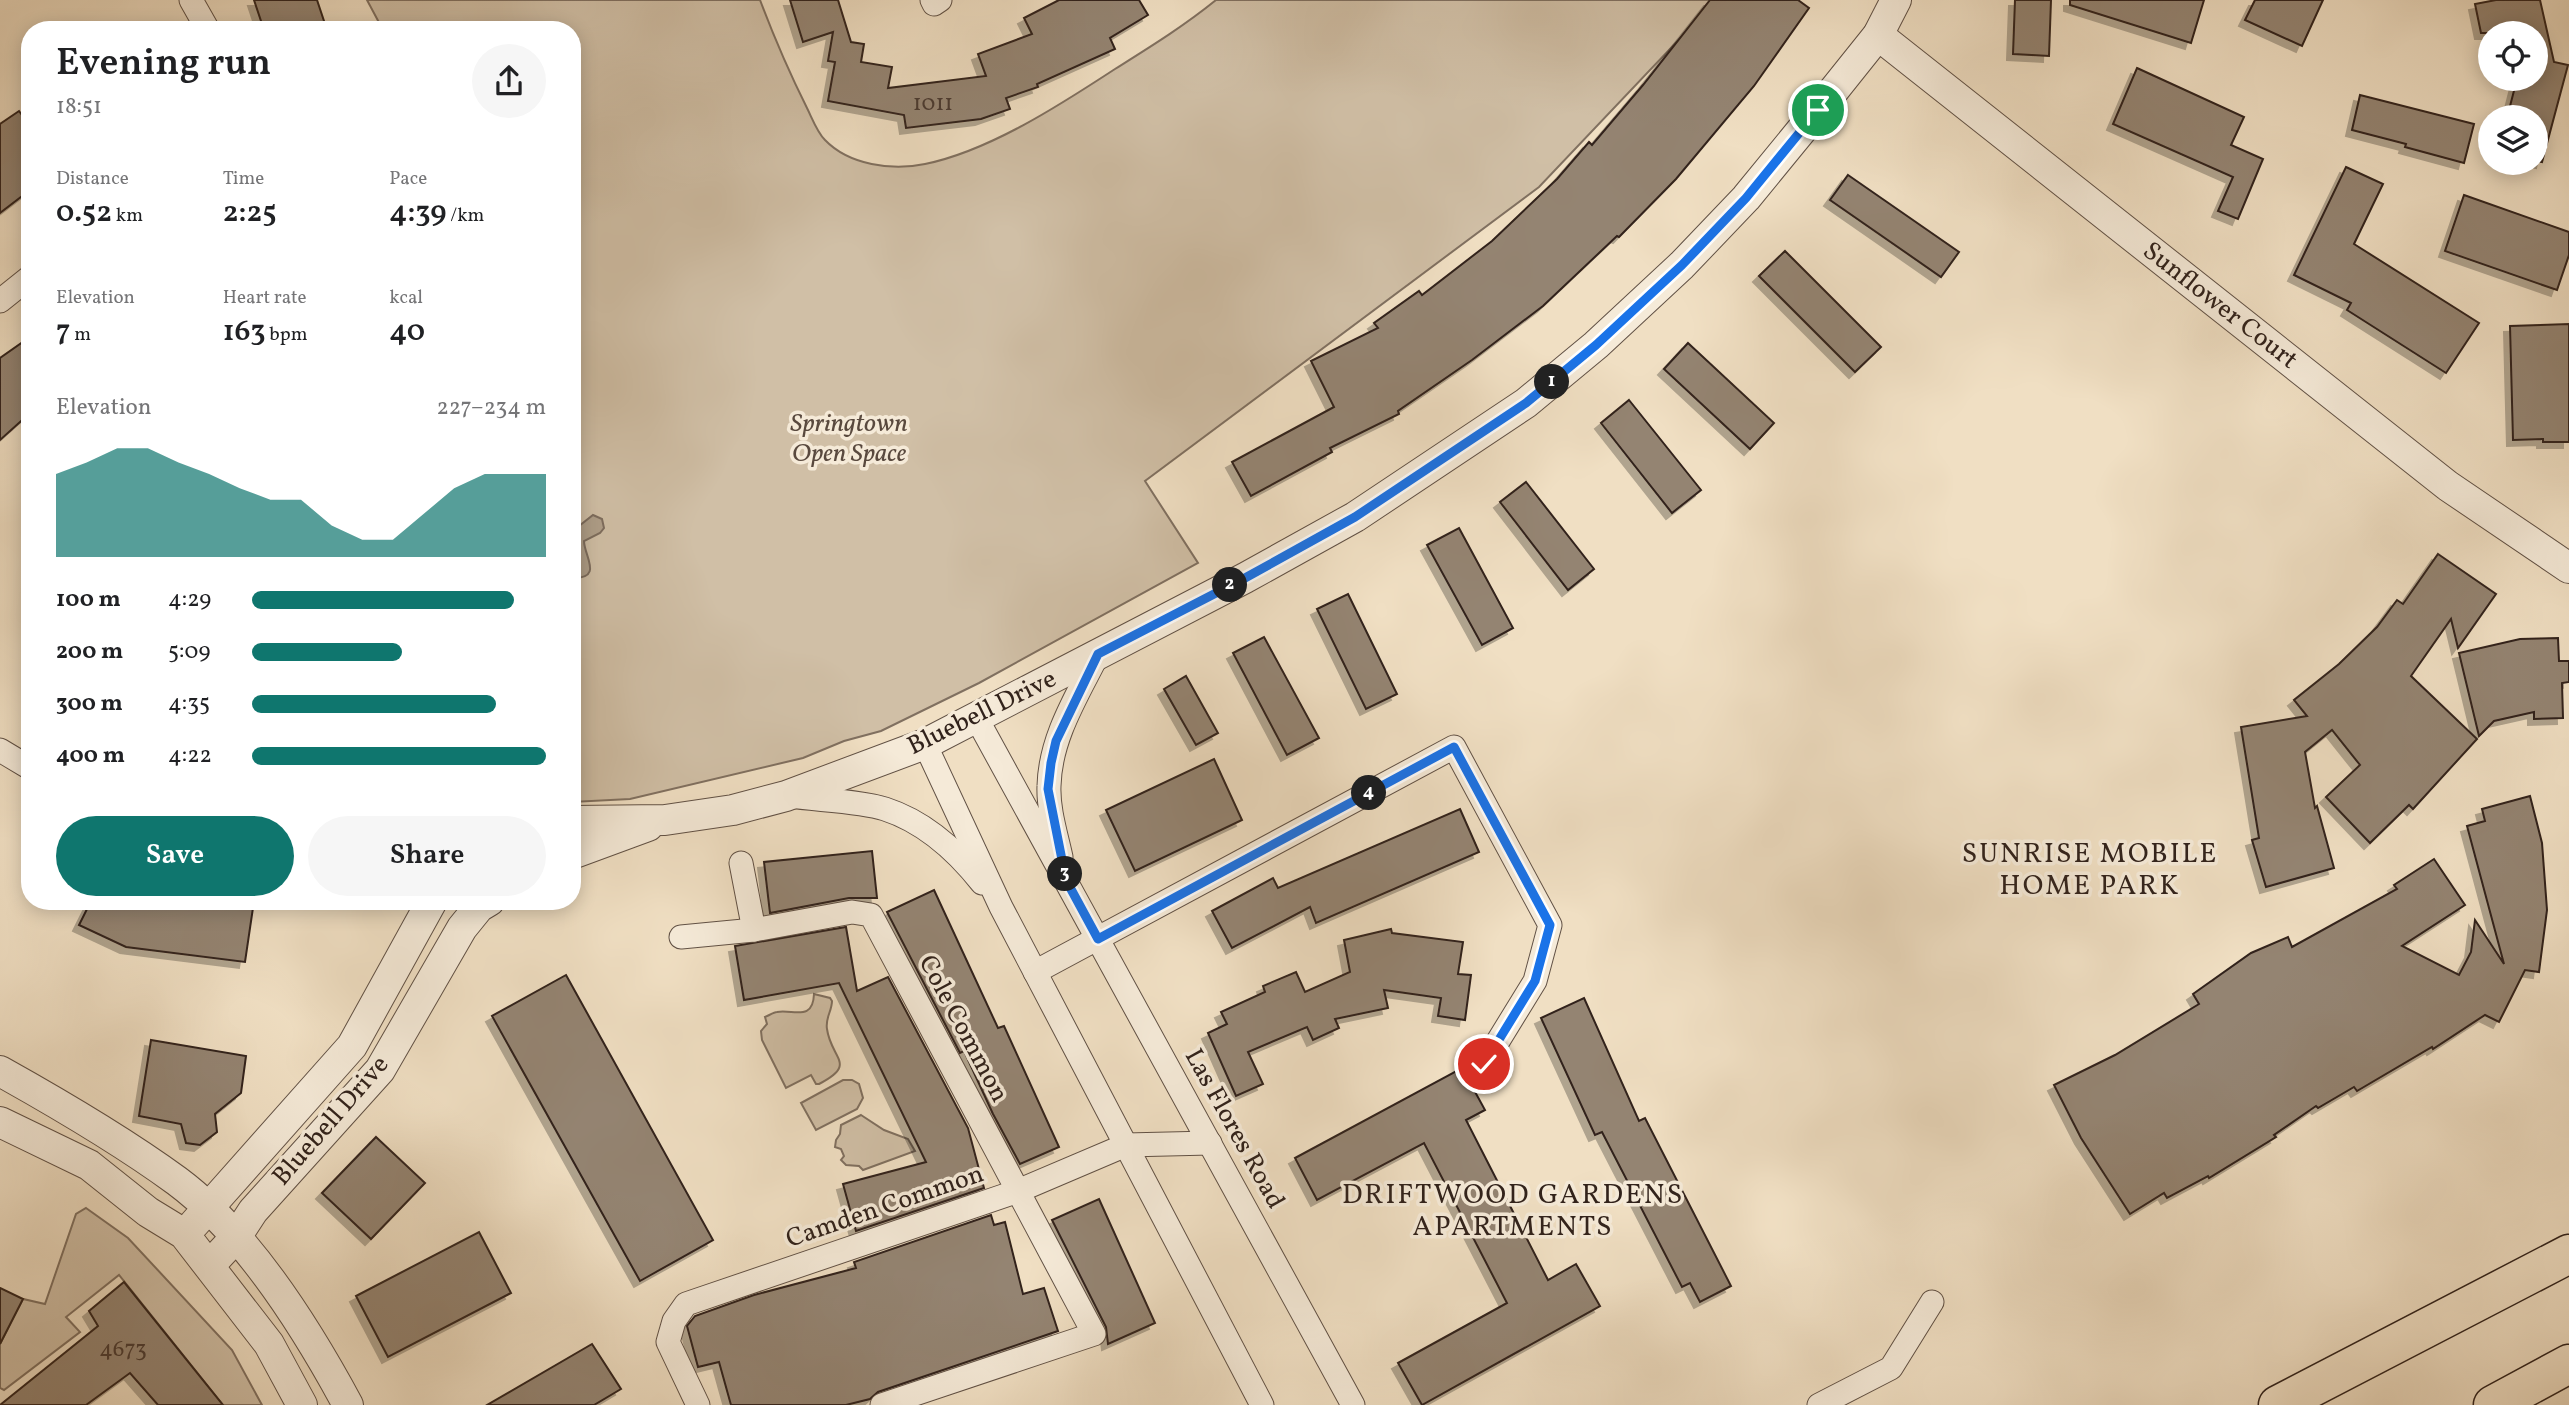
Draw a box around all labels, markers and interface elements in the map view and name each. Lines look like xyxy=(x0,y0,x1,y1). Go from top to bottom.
map controls xyxy=(2478,21,2548,175)
button: locate xyxy=(2478,21,2548,91)
text: Evening run xyxy=(56,38,271,91)
button: share xyxy=(472,44,546,118)
pin xyxy=(1788,80,1848,140)
house number: 1011 xyxy=(913,88,953,120)
text: 18:51 xyxy=(56,91,102,123)
icon: arrive xyxy=(1799,91,1837,129)
button: layers xyxy=(2478,105,2548,175)
text: Distance xyxy=(56,166,129,192)
text: Time xyxy=(223,166,264,192)
text: Pace xyxy=(389,166,427,192)
text: 0.52 xyxy=(56,192,112,234)
text: 2:25 xyxy=(223,192,277,234)
text: 4:39 xyxy=(389,192,446,234)
text: km xyxy=(112,203,143,229)
text: /km xyxy=(446,203,484,229)
street label: Sunflower Court xyxy=(2135,234,2305,378)
text: Elevation xyxy=(56,285,135,311)
text: Heart rate xyxy=(223,285,307,311)
text: kcal xyxy=(389,285,423,311)
text: 7 xyxy=(56,311,70,353)
text: 163 xyxy=(223,311,266,353)
text: 40 xyxy=(389,311,425,353)
text: m xyxy=(70,322,91,348)
text: bpm xyxy=(266,322,307,348)
pin: 1 xyxy=(1534,364,1570,400)
text: 1 xyxy=(1548,368,1555,394)
text: Elevation xyxy=(56,392,152,424)
text: 227–234 m xyxy=(436,392,546,424)
park label: Springtown Open Space xyxy=(790,406,908,472)
pin: 2 xyxy=(1212,568,1248,602)
text: 2 xyxy=(1225,571,1234,597)
text: 100 m xyxy=(56,584,121,616)
text: 4:29 xyxy=(168,584,211,616)
text: 200 m xyxy=(56,636,123,668)
text: 5:09 xyxy=(168,636,210,668)
street label: Bluebell Drive xyxy=(901,661,1063,765)
text: 300 m xyxy=(56,688,123,720)
text: 4:35 xyxy=(168,688,210,720)
text: 400 m xyxy=(56,740,125,772)
text: 4:22 xyxy=(168,740,212,772)
pin: 4 xyxy=(1352,776,1386,810)
text: 4 xyxy=(1363,779,1374,805)
button: Save xyxy=(56,816,294,896)
button: Share xyxy=(308,816,546,896)
district label: SUNRISE MOBILE HOME PARK xyxy=(1962,835,2218,906)
pin: 3 xyxy=(1048,856,1082,892)
text: 3 xyxy=(1060,860,1069,886)
street label: Cole Common xyxy=(909,949,1017,1109)
pin xyxy=(1454,1034,1514,1094)
street label: Las Flores Road xyxy=(1175,1042,1293,1216)
icon: check xyxy=(1465,1045,1503,1083)
street label: Bluebell Drive xyxy=(264,1048,398,1194)
street label: Camden Common xyxy=(781,1156,989,1258)
district label: DRIFTWOOD GARDENS APARTMENTS xyxy=(1342,1176,1684,1247)
house number: 4673 xyxy=(99,1334,147,1366)

